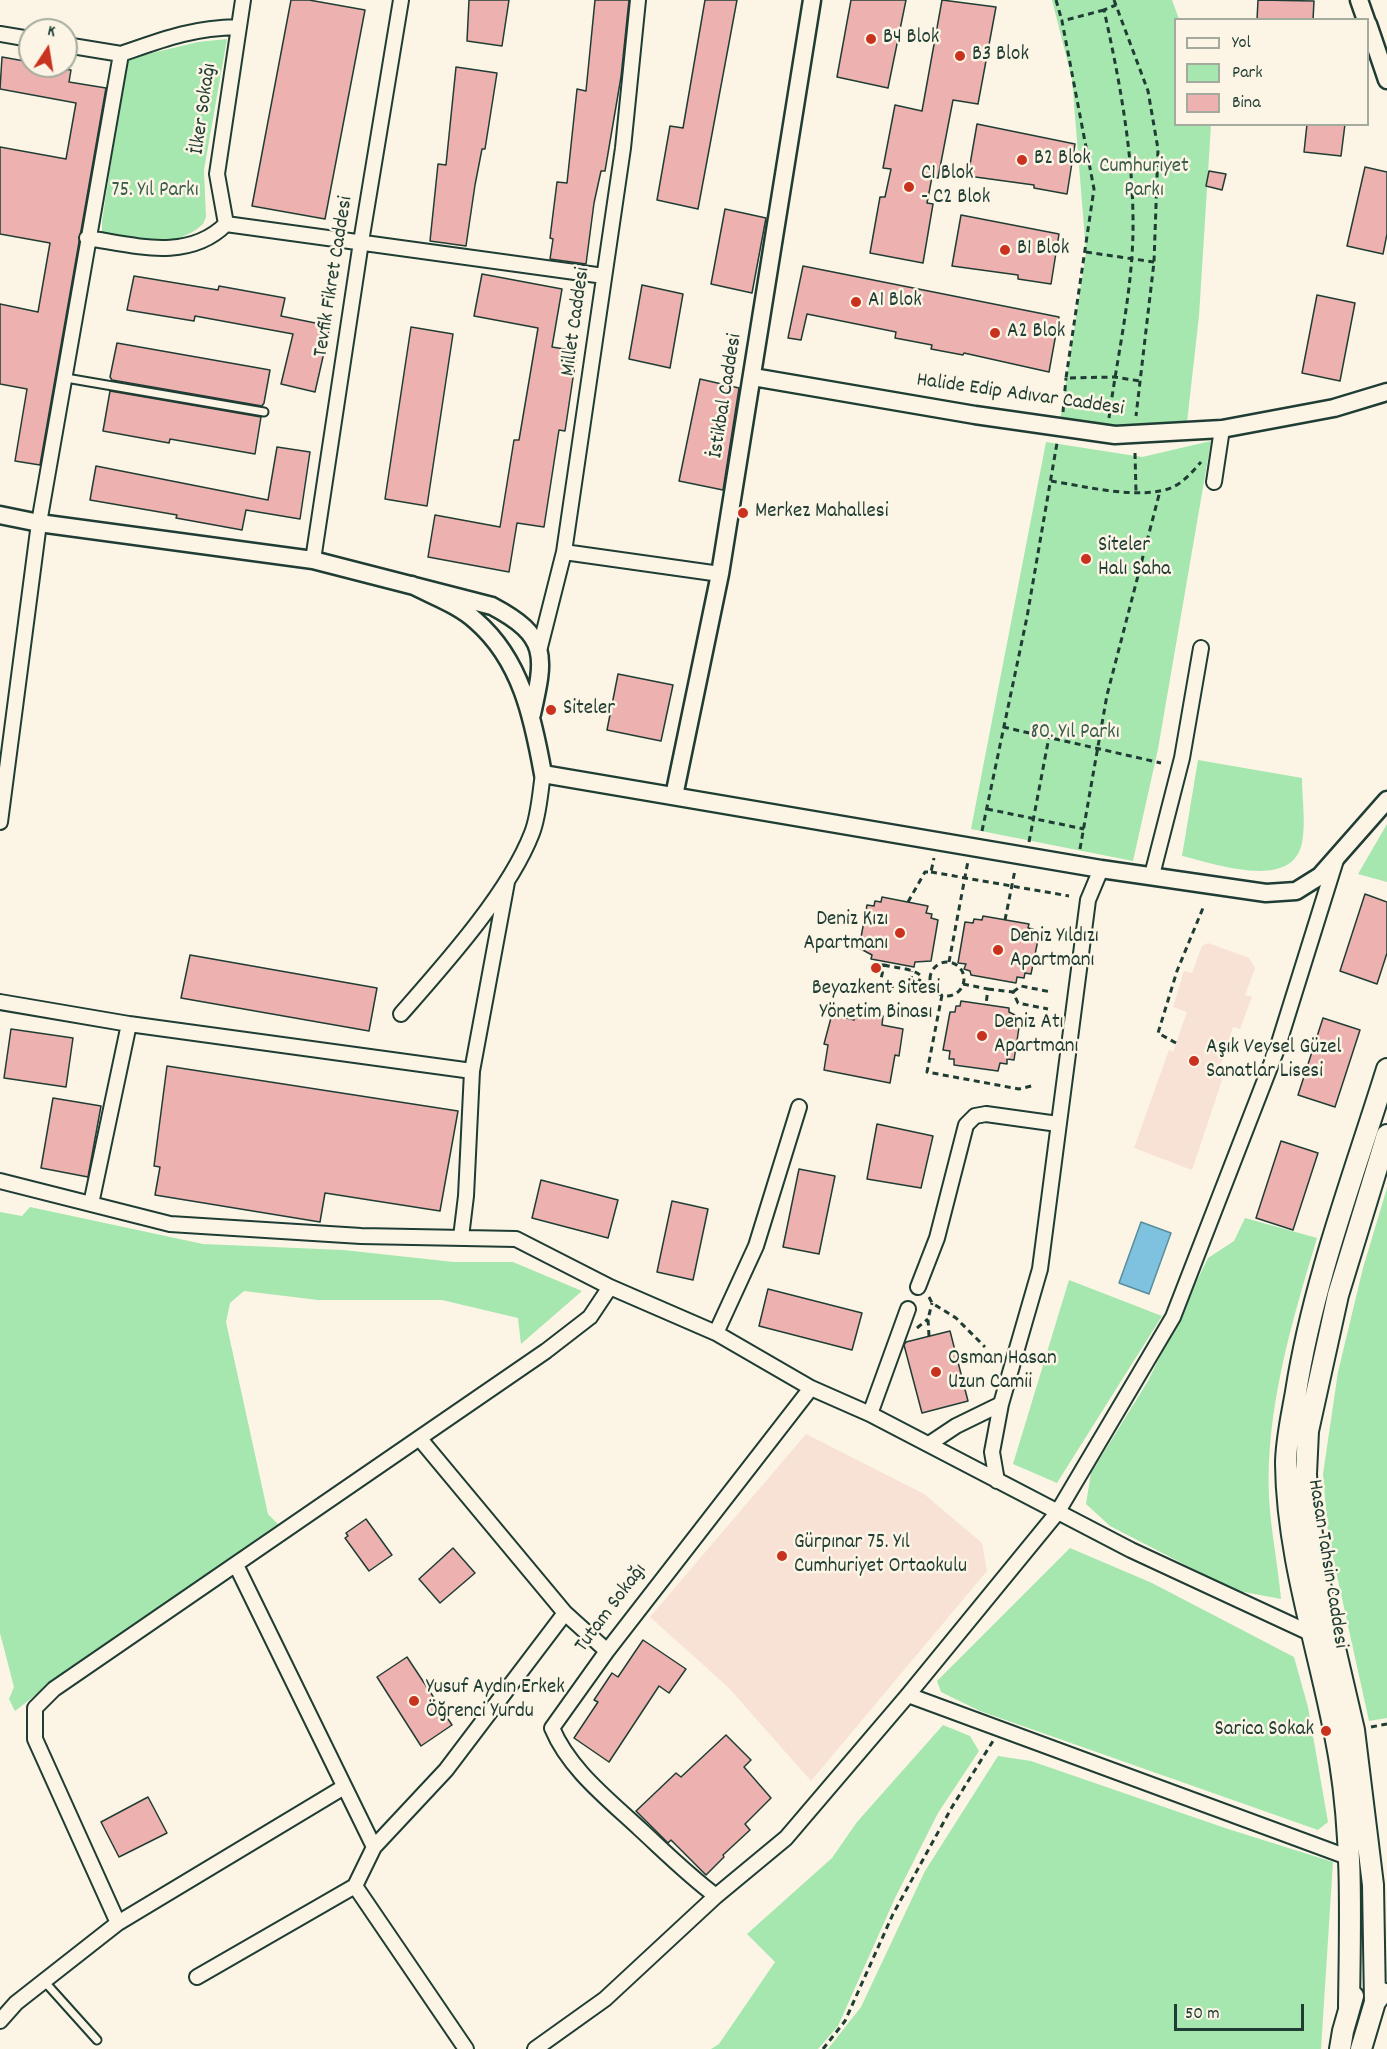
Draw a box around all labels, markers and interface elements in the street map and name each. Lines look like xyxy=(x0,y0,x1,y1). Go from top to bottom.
north arrow xyxy=(18,18,78,78)
legend xyxy=(1174,18,1369,126)
text: K xyxy=(45,20,57,44)
place label: B4 Blok xyxy=(883,26,939,52)
text: Yol xyxy=(1232,31,1251,56)
marker: B4 Blok xyxy=(864,32,878,46)
place label: B3 Blok xyxy=(972,43,1029,69)
marker: B3 Blok xyxy=(953,49,967,63)
text: Park xyxy=(1232,61,1263,86)
street label: İlker Sokağı xyxy=(186,62,224,156)
text: Bina xyxy=(1232,91,1261,116)
place label: B2 Blok xyxy=(1034,147,1091,173)
marker: B2 Blok xyxy=(1015,153,1029,167)
park label: Cumhuriyet Parkı xyxy=(1099,155,1189,205)
place label: C1 Blok - C2 Blok xyxy=(921,162,990,212)
park label: 75. Yıl Parkı xyxy=(111,179,199,205)
marker: C1 Blok - C2 Blok xyxy=(902,180,916,194)
street label: Tevfik Fikret Caddesi xyxy=(310,195,360,359)
place label: B1 Blok xyxy=(1017,237,1069,263)
marker: B1 Blok xyxy=(998,243,1012,257)
street label: Millet Caddesi xyxy=(557,266,597,378)
place label: A1 Blok xyxy=(868,289,922,315)
marker: A1 Blok xyxy=(849,295,863,309)
place label: A2 Blok xyxy=(1007,320,1065,346)
marker: A2 Blok xyxy=(988,326,1002,340)
street label: İstikbal Caddesi xyxy=(705,332,749,460)
street label: Halide Edip Adıvar Caddesi xyxy=(915,369,1125,423)
place label: Merkez Mahallesi xyxy=(755,500,889,526)
marker: Merkez Mahallesi xyxy=(736,506,750,520)
place label: Siteler Halı Saha xyxy=(1098,534,1171,584)
marker: Siteler Halı Saha xyxy=(1079,552,1093,566)
place label: Siteler xyxy=(563,697,615,723)
marker: Siteler xyxy=(544,703,558,717)
park label: 80. Yıl Parkı xyxy=(1030,721,1120,747)
place label: Deniz Kızı Apartmanı xyxy=(804,908,888,958)
place label: Deniz Yıldızı Apartmanı xyxy=(1010,925,1099,975)
marker: Deniz Kızı Apartmanı xyxy=(893,926,907,940)
marker: Deniz Yıldızı Apartmanı xyxy=(991,943,1005,957)
marker: Beyazkent Sitesi Yönetim Binası xyxy=(869,961,883,975)
place label: Beyazkent Sitesi Yönetim Binası xyxy=(812,977,940,1027)
place label: Deniz Atı Apartmanı xyxy=(994,1011,1078,1061)
marker: Deniz Atı Apartmanı xyxy=(975,1029,989,1043)
place label: Aşık Veysel Güzel Sanatlar Lisesi xyxy=(1206,1036,1341,1086)
marker: Aşık Veysel Güzel Sanatlar Lisesi xyxy=(1187,1054,1201,1068)
place label: Osman Hasan Uzun Camii xyxy=(948,1347,1057,1397)
marker: Osman Hasan Uzun Camii xyxy=(929,1365,943,1379)
street label: Hasan Tahsin Caddesi xyxy=(1300,1478,1352,1650)
place label: Gürpınar 75. Yıl Cumhuriyet Ortaokulu xyxy=(794,1531,967,1581)
marker: Gürpınar 75. Yıl Cumhuriyet Ortaokulu xyxy=(775,1549,789,1563)
street label: Tutam Sokağı xyxy=(571,1560,653,1658)
place label: Yusuf Aydın Erkek Öğrenci Yurdu xyxy=(426,1676,565,1726)
marker: Yusuf Aydın Erkek Öğrenci Yurdu xyxy=(407,1694,421,1708)
place label: Sarica Sokak xyxy=(1214,1718,1314,1744)
marker: Sarica Sokak xyxy=(1319,1724,1333,1738)
scale bar xyxy=(1177,1992,1308,2030)
text: 50 m xyxy=(1185,2002,1220,2027)

